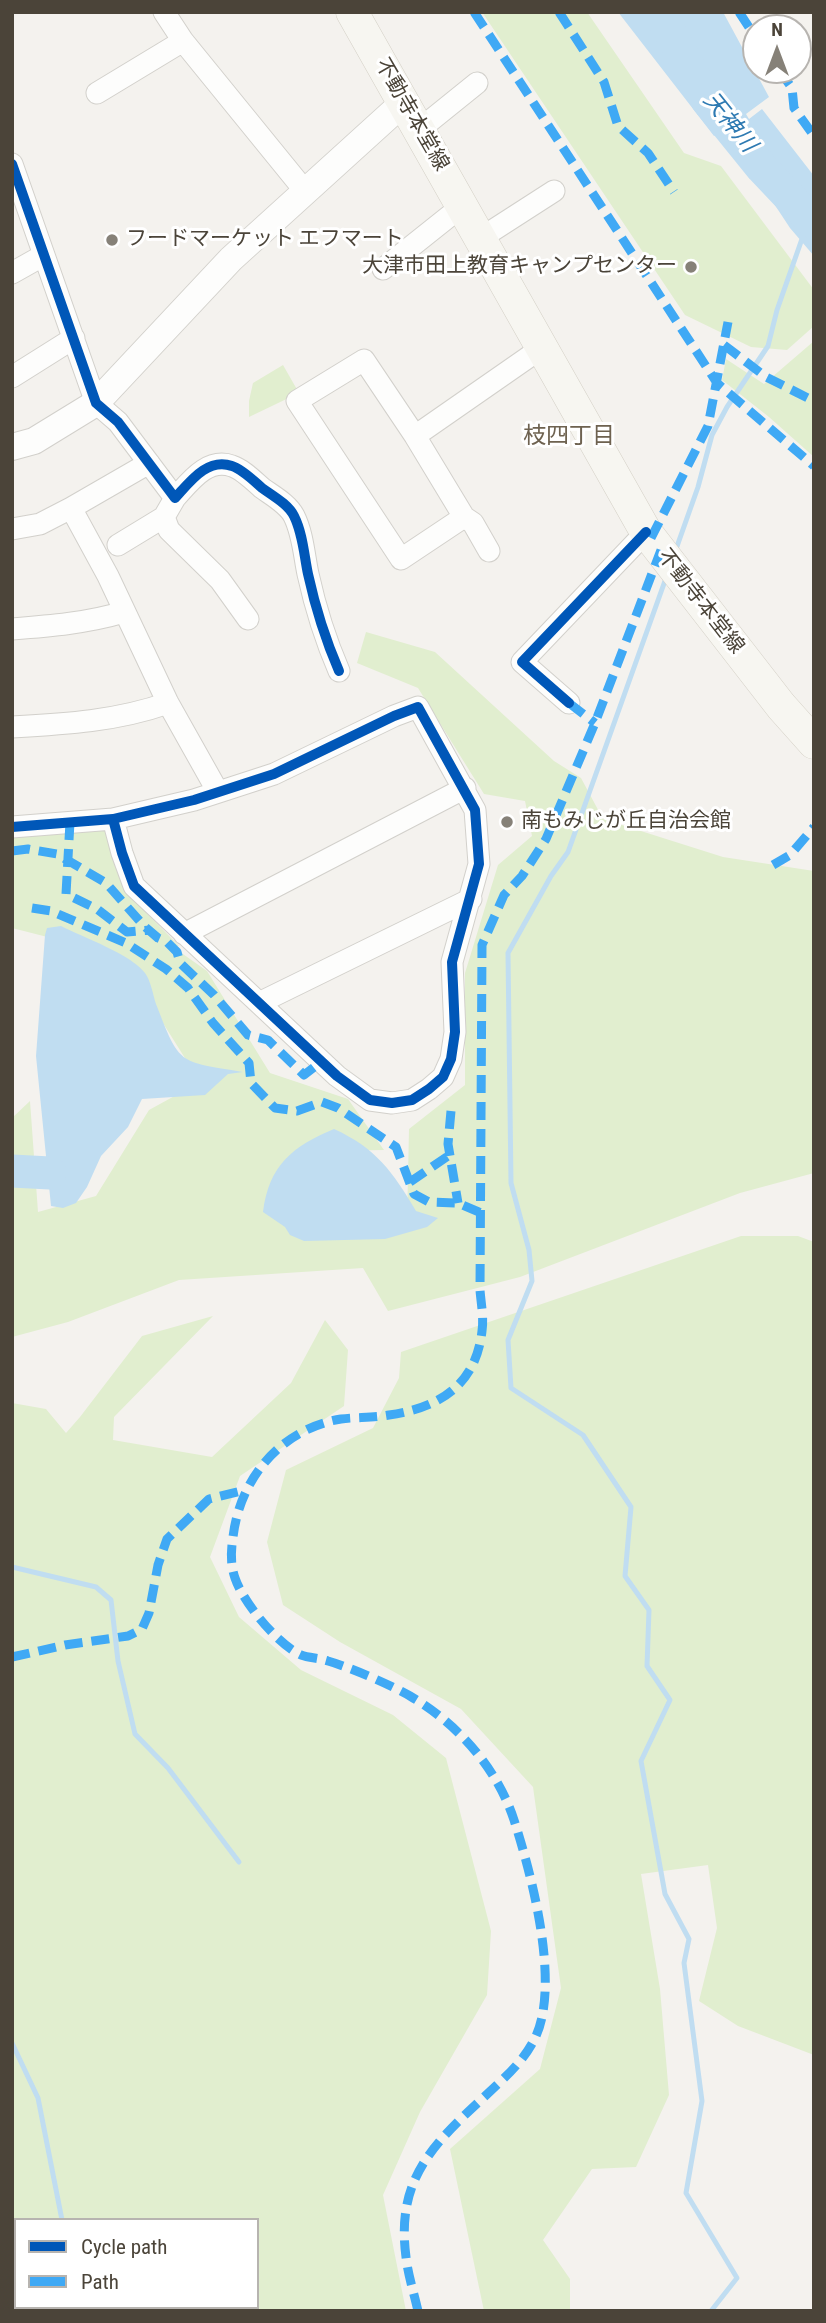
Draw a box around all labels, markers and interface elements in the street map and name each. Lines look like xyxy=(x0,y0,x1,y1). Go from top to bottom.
north arrow xyxy=(742,14,812,84)
text: N xyxy=(771,18,783,41)
street label: 不動寺本堂線 xyxy=(369,54,453,176)
water label: 天神川 xyxy=(697,88,761,158)
place label: フードマーケット エフマート xyxy=(126,227,404,253)
marker: フードマーケット エフマート xyxy=(104,232,120,248)
place label: 大津市田上教育キャンプセンター xyxy=(362,254,677,280)
marker: 大津市田上教育キャンプセンター xyxy=(683,259,699,275)
district label: 枝四丁目 xyxy=(523,423,615,451)
street label: 不動寺本堂線 xyxy=(651,545,749,659)
place label: 南もみじが丘自治会館 xyxy=(521,809,731,835)
marker: 南もみじが丘自治会館 xyxy=(499,814,515,830)
legend xyxy=(14,2218,259,2309)
text: Cycle path xyxy=(81,2235,167,2259)
text: Path xyxy=(81,2270,119,2294)

